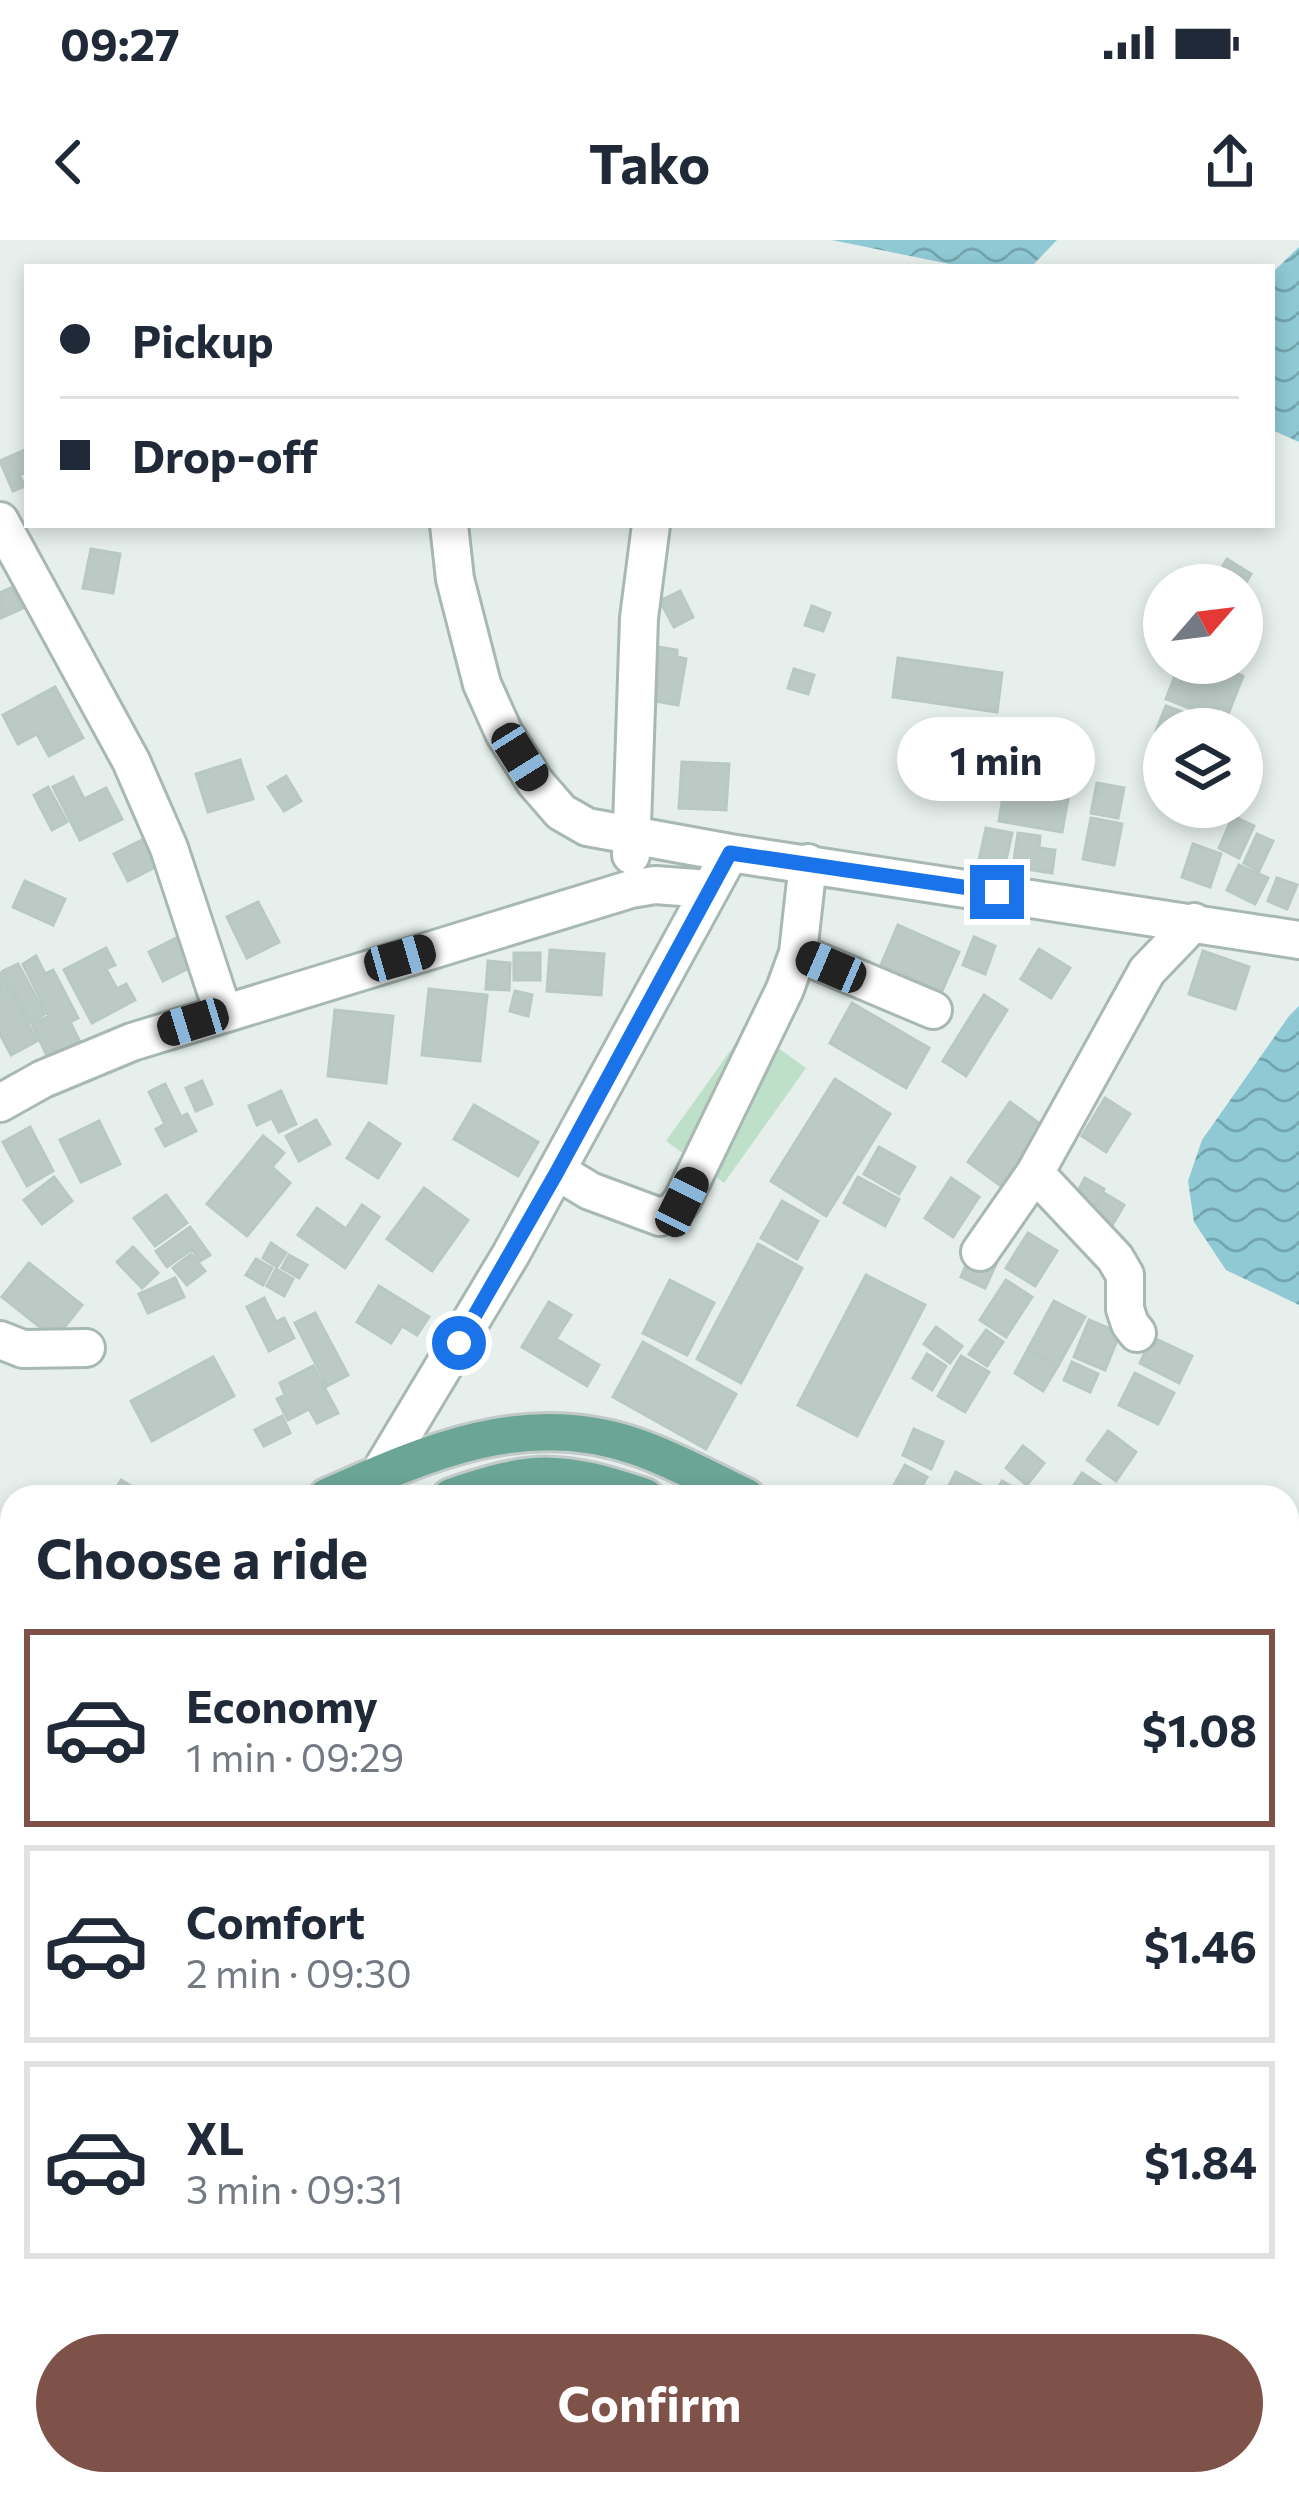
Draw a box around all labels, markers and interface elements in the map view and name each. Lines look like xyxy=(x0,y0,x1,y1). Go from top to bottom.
text: 09:27 xyxy=(60,15,180,70)
icon: back xyxy=(36,129,102,195)
text: Tako xyxy=(589,129,710,195)
icon: share xyxy=(1197,129,1263,195)
text: Pickup xyxy=(132,312,274,367)
text: Drop-off xyxy=(132,427,318,482)
north arrow xyxy=(1143,564,1263,684)
map controls xyxy=(1143,564,1263,828)
button: layers xyxy=(1143,708,1263,828)
car xyxy=(486,717,554,797)
callout: 1 min xyxy=(898,718,1096,802)
text: 1 min xyxy=(950,735,1042,783)
route end xyxy=(970,865,1024,919)
car xyxy=(360,931,440,985)
car xyxy=(791,936,871,998)
car xyxy=(153,994,233,1050)
car xyxy=(650,1162,714,1242)
route start xyxy=(432,1316,486,1370)
text: Choose a ride xyxy=(36,1524,368,1590)
icon: car xyxy=(42,1674,150,1782)
text: Economy xyxy=(186,1677,378,1732)
text: $1.08 xyxy=(1142,1701,1257,1756)
text: 1 min · 09:29 xyxy=(186,1732,404,1780)
icon: car xyxy=(42,1890,150,1998)
text: Comfort xyxy=(186,1893,365,1948)
text: $1.46 xyxy=(1144,1917,1257,1972)
text: 2 min · 09:30 xyxy=(186,1948,412,1996)
icon: car xyxy=(42,2106,150,2214)
text: XL xyxy=(186,2109,244,2164)
text: $1.84 xyxy=(1144,2133,1257,2188)
text: 3 min · 09:31 xyxy=(186,2164,404,2212)
button: Confirm xyxy=(36,2334,1263,2472)

